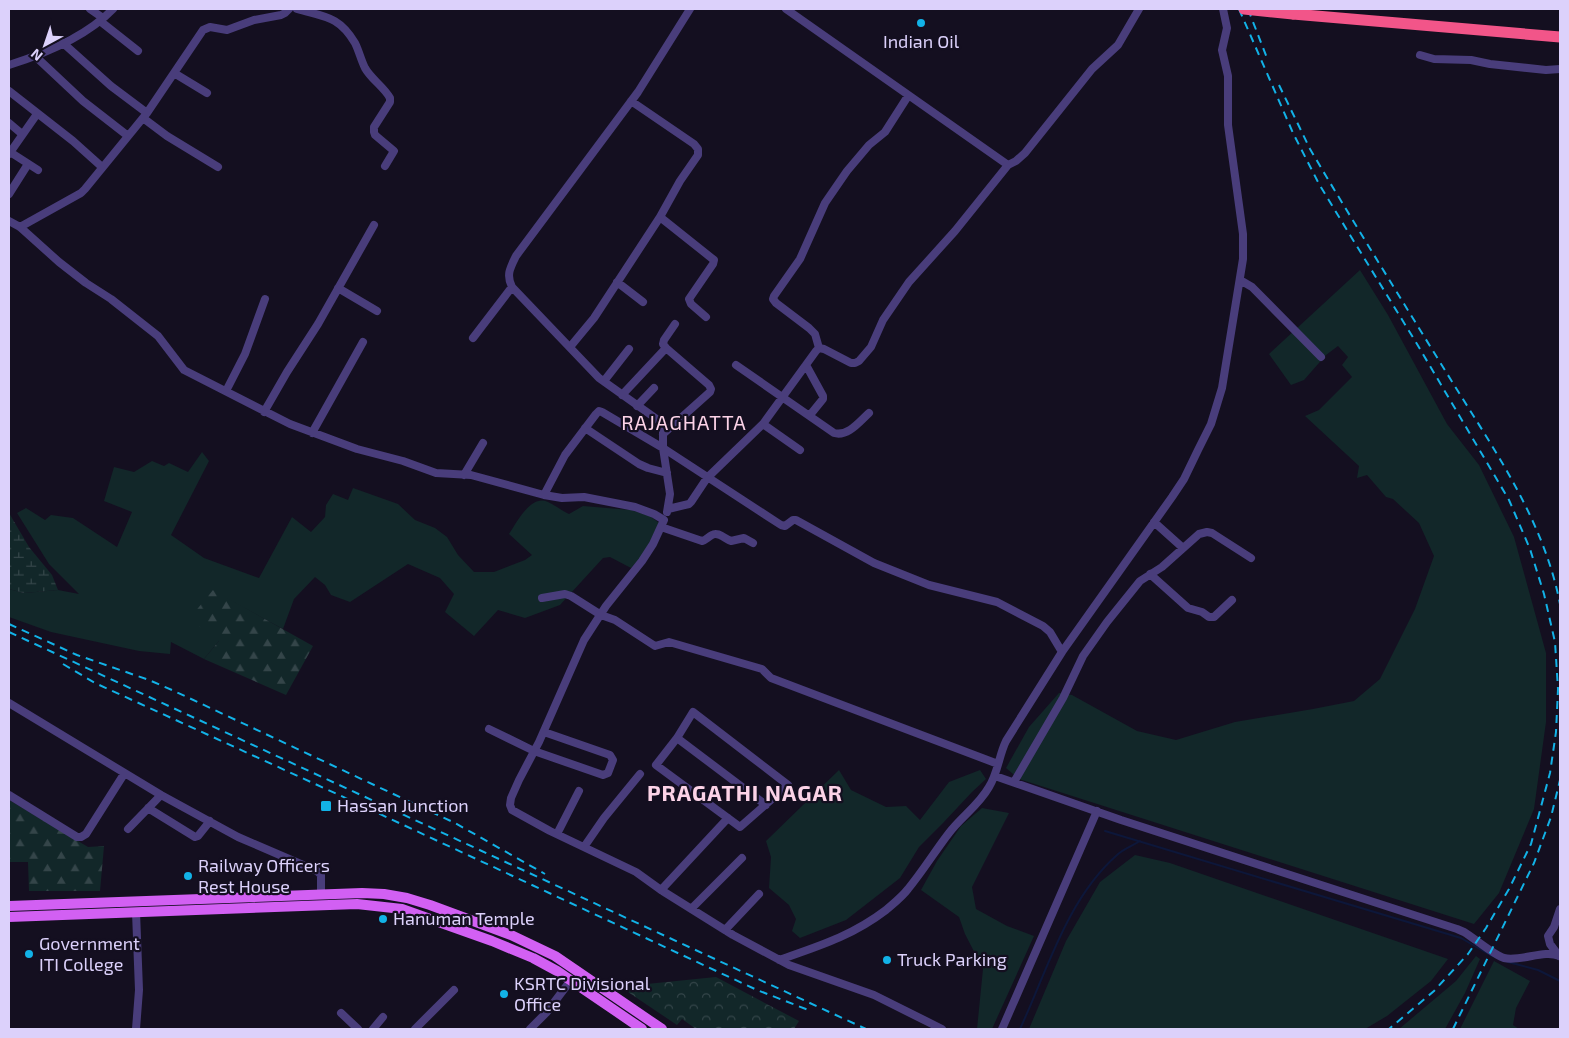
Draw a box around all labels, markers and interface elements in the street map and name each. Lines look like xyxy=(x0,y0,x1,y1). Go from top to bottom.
marker: Indian Oil xyxy=(915,17,927,29)
north arrow xyxy=(20,20,70,70)
place label: Indian Oil xyxy=(883,30,960,52)
text: N xyxy=(27,46,46,65)
district label: RAJAGHATTA xyxy=(621,410,747,434)
district label: PRAGATHI NAGAR xyxy=(647,779,843,805)
place label: Hassan Junction xyxy=(337,794,469,816)
marker: Hassan Junction xyxy=(319,799,333,813)
place label: Railway Officers Rest House xyxy=(198,854,330,897)
marker: Railway Officers Rest House xyxy=(182,870,194,882)
place label: Hanuman Temple xyxy=(393,907,535,929)
marker: Hanuman Temple xyxy=(377,913,389,925)
place label: Government ITI College xyxy=(39,932,140,975)
marker: Government ITI College xyxy=(23,948,35,960)
place label: Truck Parking xyxy=(897,948,1007,970)
marker: Truck Parking xyxy=(881,954,893,966)
place label: KSRTC Divisional Office xyxy=(514,972,651,1015)
marker: KSRTC Divisional Office xyxy=(498,988,510,1000)

